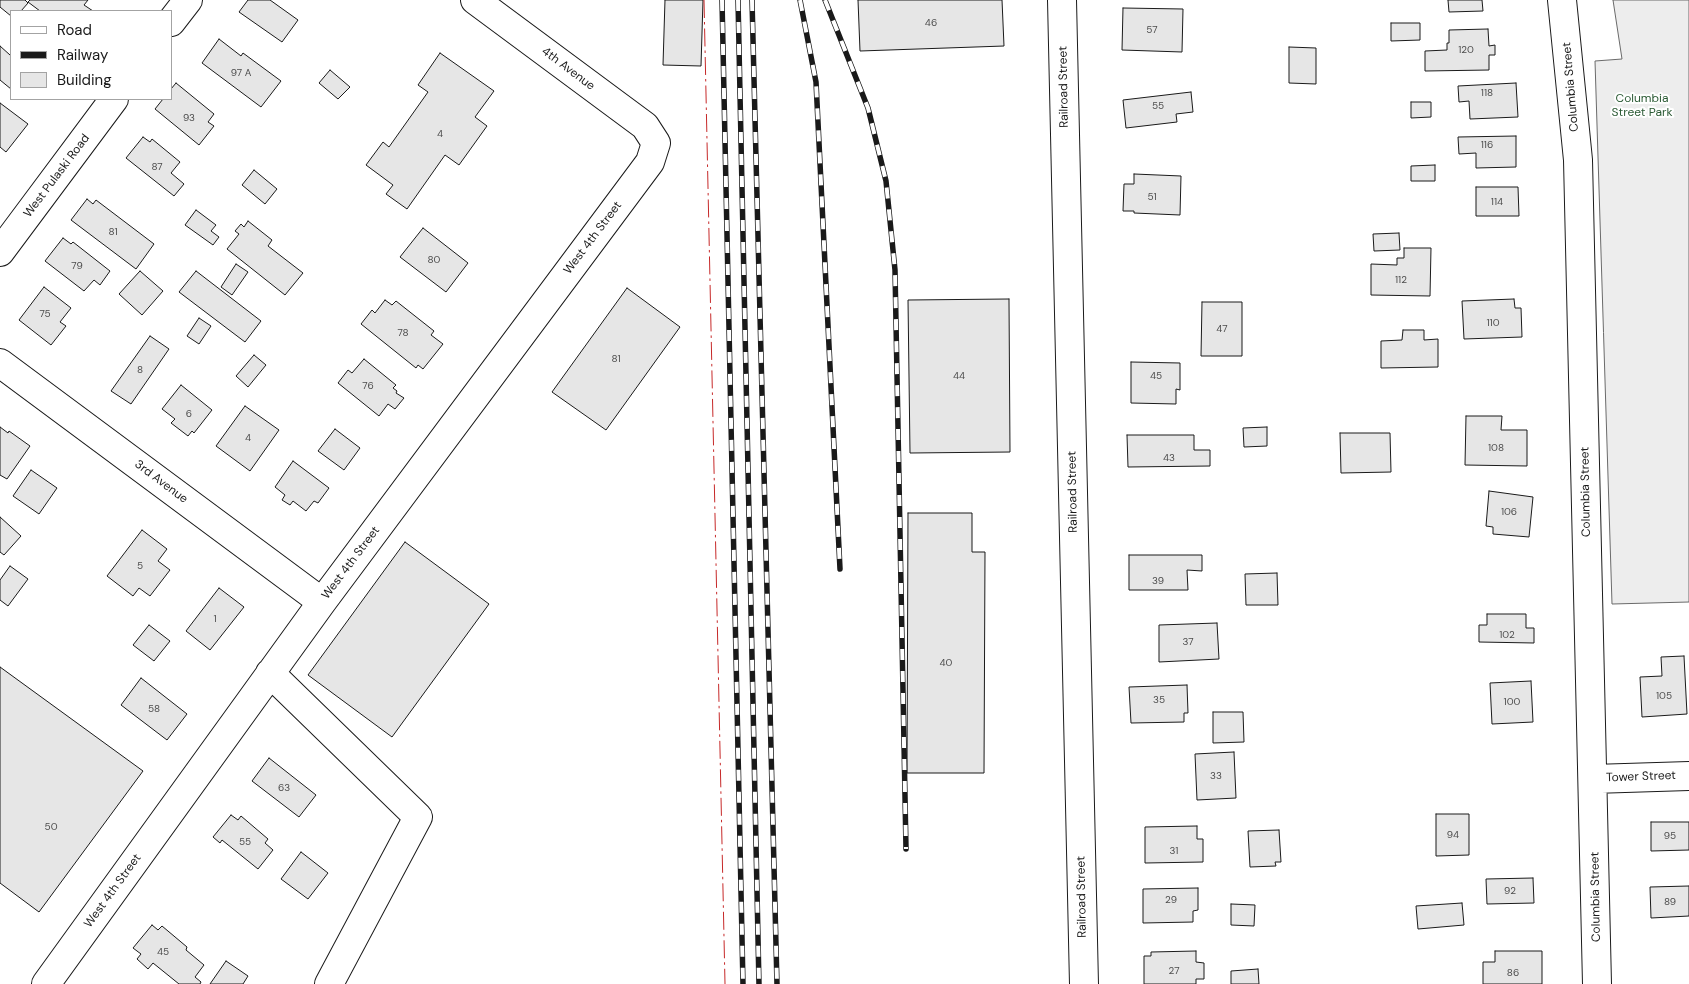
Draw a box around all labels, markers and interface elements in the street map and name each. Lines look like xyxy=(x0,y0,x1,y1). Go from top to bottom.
legend xyxy=(10,10,172,100)
house number: 46 xyxy=(925,17,937,29)
text: Road xyxy=(57,20,92,40)
house number: 57 xyxy=(1146,24,1158,36)
street label: Columbia Street xyxy=(1560,42,1582,132)
street label: 4th Avenue xyxy=(539,44,597,94)
house number: 120 xyxy=(1458,44,1474,56)
text: Railway xyxy=(57,45,108,65)
street label: Railroad Street xyxy=(1056,46,1072,128)
house number: 97 A xyxy=(231,67,251,79)
text: Building xyxy=(57,70,112,90)
house number: 118 xyxy=(1481,87,1493,99)
park label: Columbia Street Park xyxy=(1612,92,1672,120)
house number: 55 xyxy=(1152,100,1164,112)
house number: 93 xyxy=(183,112,195,124)
house number: 4 xyxy=(437,128,443,140)
street label: West Pulaski Road xyxy=(21,131,93,221)
house number: 116 xyxy=(1481,139,1493,151)
house number: 87 xyxy=(151,161,163,173)
house number: 51 xyxy=(1147,191,1157,203)
house number: 114 xyxy=(1491,196,1503,208)
street label: West 4th Street xyxy=(561,199,625,277)
house number: 81 xyxy=(109,226,117,238)
house number: 80 xyxy=(428,254,440,266)
house number: 79 xyxy=(71,260,83,272)
house number: 112 xyxy=(1395,274,1407,286)
house number: 75 xyxy=(39,308,51,320)
house number: 110 xyxy=(1486,317,1500,329)
house number: 47 xyxy=(1216,323,1228,335)
house number: 78 xyxy=(397,327,409,339)
house number: 81 xyxy=(612,353,620,365)
house number: 8 xyxy=(137,364,143,376)
house number: 44 xyxy=(953,370,965,382)
house number: 45 xyxy=(1150,370,1162,382)
house number: 76 xyxy=(362,380,374,392)
house number: 6 xyxy=(186,408,192,420)
house number: 4 xyxy=(245,432,251,444)
house number: 108 xyxy=(1488,442,1504,454)
street label: Columbia Street xyxy=(1578,447,1594,537)
street label: Railroad Street xyxy=(1065,451,1081,533)
house number: 43 xyxy=(1163,452,1175,464)
street label: 3rd Avenue xyxy=(132,457,190,507)
house number: 106 xyxy=(1501,506,1517,518)
street label: West 4th Street xyxy=(319,524,383,602)
house number: 5 xyxy=(137,560,143,572)
house number: 39 xyxy=(1152,575,1164,587)
house number: 1 xyxy=(213,613,217,625)
house number: 102 xyxy=(1499,629,1515,641)
house number: 37 xyxy=(1182,636,1194,648)
house number: 40 xyxy=(940,657,952,669)
house number: 105 xyxy=(1656,690,1672,702)
house number: 35 xyxy=(1153,694,1165,706)
house number: 100 xyxy=(1504,696,1520,708)
house number: 58 xyxy=(148,703,160,715)
street label: Tower Street xyxy=(1606,769,1676,785)
house number: 33 xyxy=(1210,770,1222,782)
house number: 63 xyxy=(278,782,290,794)
house number: 50 xyxy=(45,821,57,833)
house number: 94 xyxy=(1447,829,1459,841)
house number: 95 xyxy=(1664,830,1676,842)
house number: 55 xyxy=(239,836,251,848)
house number: 31 xyxy=(1170,845,1178,857)
street label: West 4th Street xyxy=(81,851,145,931)
street label: Columbia Street xyxy=(1588,852,1604,942)
street label: Railroad Street xyxy=(1074,856,1090,938)
house number: 92 xyxy=(1504,885,1516,897)
house number: 29 xyxy=(1165,894,1177,906)
house number: 89 xyxy=(1664,896,1676,908)
house number: 45 xyxy=(157,946,169,958)
house number: 27 xyxy=(1169,965,1179,977)
house number: 86 xyxy=(1507,967,1519,979)

